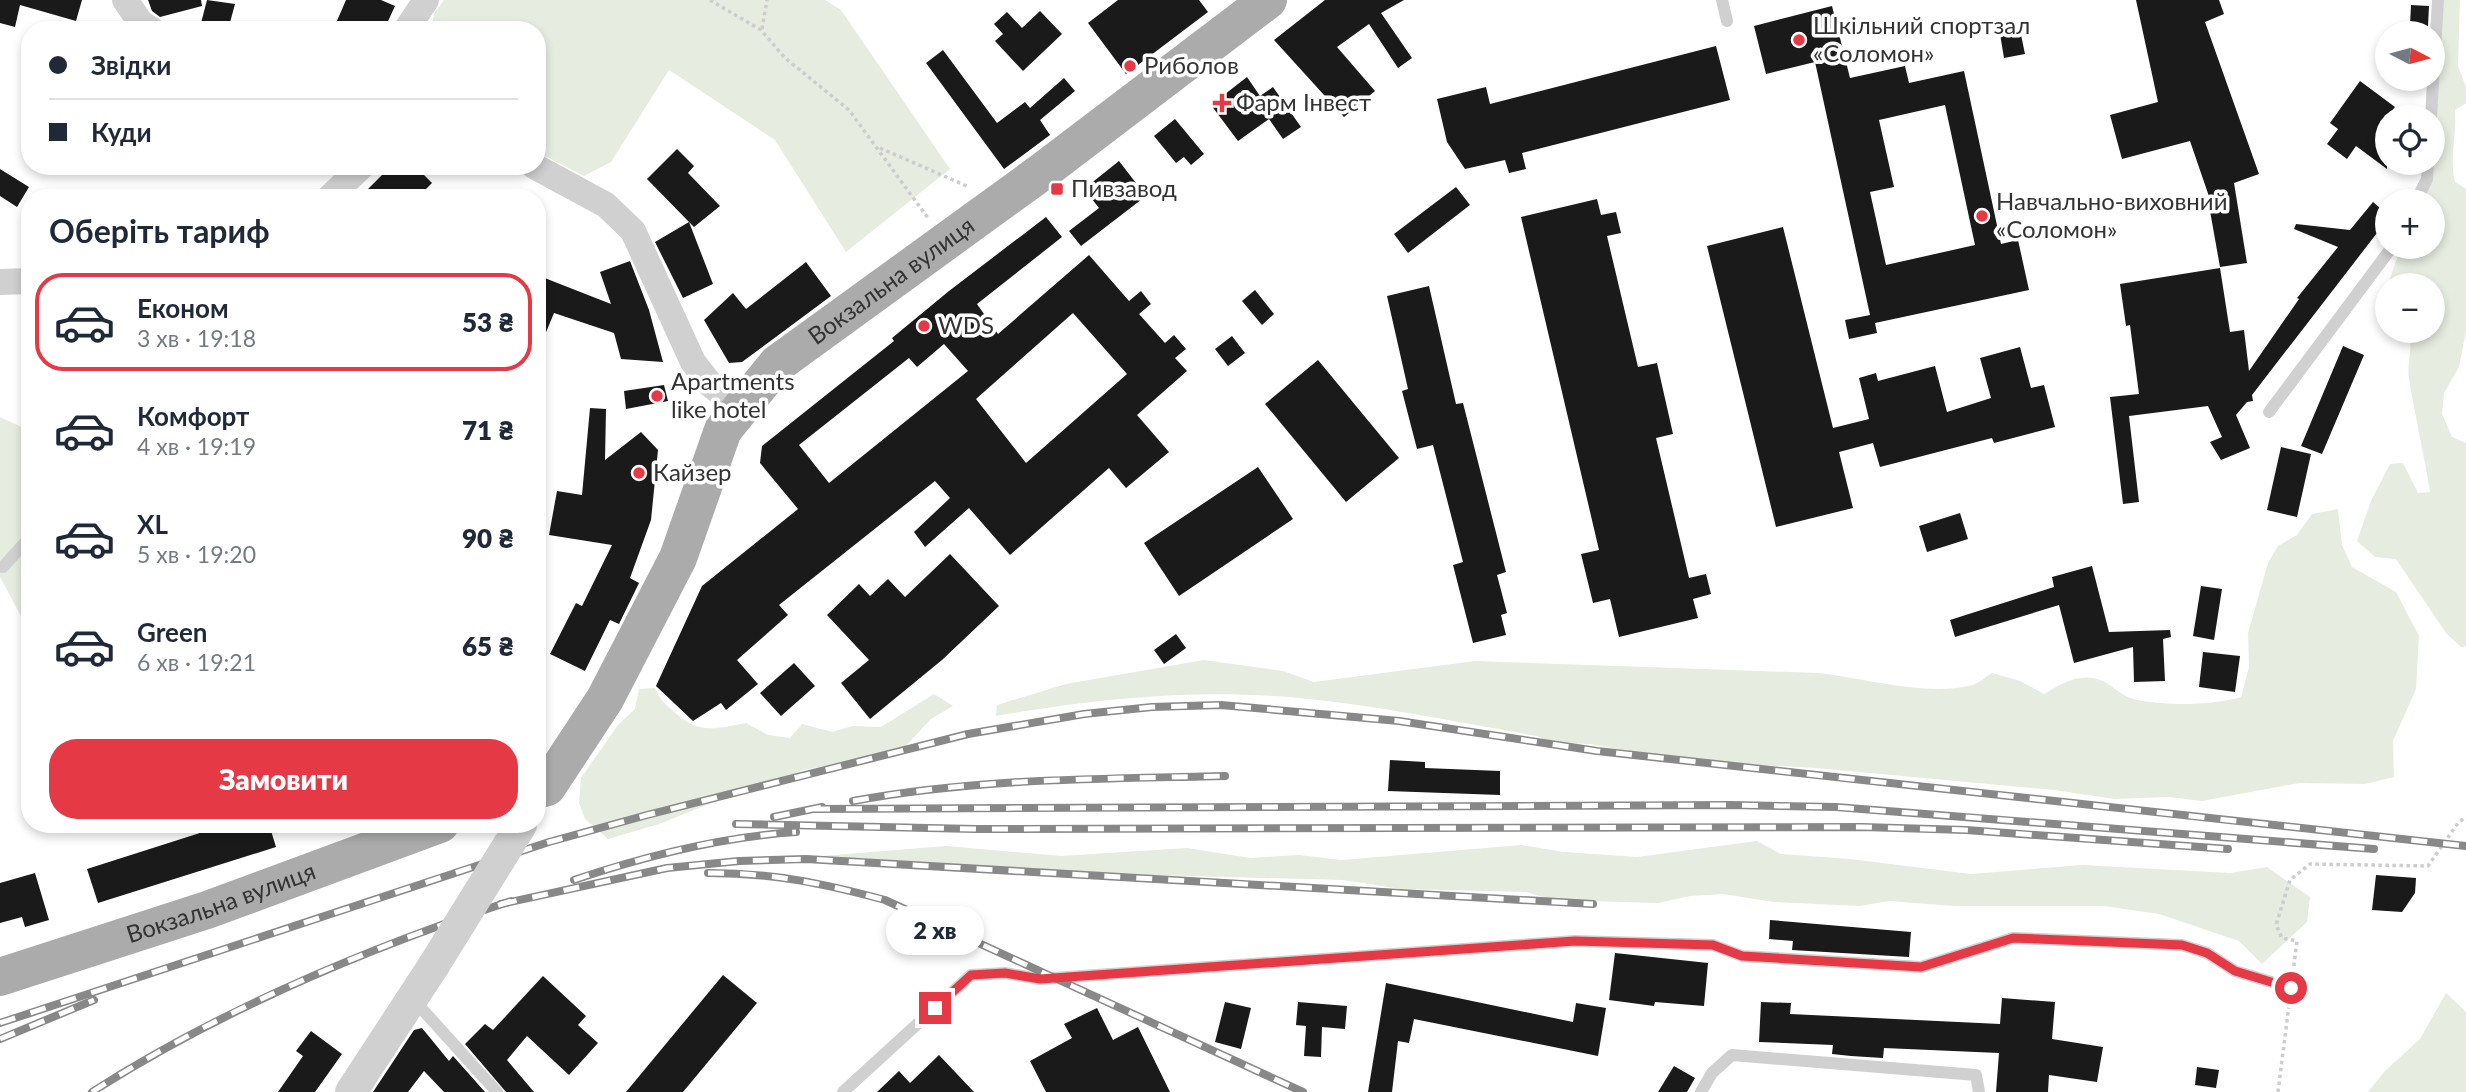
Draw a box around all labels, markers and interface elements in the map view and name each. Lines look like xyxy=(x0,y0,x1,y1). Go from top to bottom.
place label: Шкільний спортзал «Соломон» xyxy=(1813,10,2030,67)
north arrow xyxy=(2375,21,2445,91)
map controls xyxy=(2375,21,2445,343)
marker: Шкільний спортзал «Соломон» xyxy=(1791,32,1807,48)
text: Звідки xyxy=(91,49,171,81)
place label: Риболов xyxy=(1144,50,1239,79)
marker: Риболов xyxy=(1122,58,1138,74)
place label: Фарм Інвест xyxy=(1236,87,1371,116)
marker: Фарм Інвест xyxy=(1214,95,1230,111)
button: locate xyxy=(2375,105,2445,175)
text: Куди xyxy=(91,116,152,148)
place label: Пивзавод xyxy=(1071,173,1177,202)
marker: Пивзавод xyxy=(1049,181,1065,197)
place label: Навчально-виховний «Соломон» xyxy=(1996,186,2227,243)
button: + xyxy=(2375,189,2445,259)
marker: Навчально-виховний «Соломон» xyxy=(1974,208,1990,224)
street label: Вокзальна вулиця xyxy=(802,210,979,350)
text: Оберіть тариф xyxy=(49,211,270,250)
button: − xyxy=(2375,273,2445,343)
icon: car xyxy=(53,291,116,354)
text: Економ xyxy=(137,292,229,324)
text: 53 ₴ xyxy=(462,306,514,338)
place label: WDS xyxy=(938,310,994,339)
marker: WDS xyxy=(916,318,932,334)
text: 3 хв · 19:18 xyxy=(137,324,256,352)
place label: Apartments like hotel xyxy=(671,366,795,423)
marker: Apartments like hotel xyxy=(649,388,665,404)
icon: car xyxy=(53,399,116,462)
text: Комфорт xyxy=(137,400,249,432)
text: 71 ₴ xyxy=(462,414,514,446)
text: 4 хв · 19:19 xyxy=(137,432,256,460)
place label: Кайзер xyxy=(653,457,732,486)
marker: Кайзер xyxy=(631,465,647,481)
icon: car xyxy=(53,507,116,570)
text: XL xyxy=(137,508,168,540)
text: 90 ₴ xyxy=(462,522,514,554)
text: 5 хв · 19:20 xyxy=(137,540,256,568)
icon: car xyxy=(53,615,116,678)
text: Green xyxy=(137,616,207,648)
text: 65 ₴ xyxy=(462,630,514,662)
text: 6 хв · 19:21 xyxy=(137,648,256,676)
button: Замовити xyxy=(49,739,518,819)
street label: Вокзальна вулиця xyxy=(122,855,319,948)
callout: 2 хв xyxy=(886,906,984,956)
text: 2 хв xyxy=(914,916,956,944)
route start xyxy=(2275,972,2307,1004)
route end xyxy=(919,992,951,1024)

